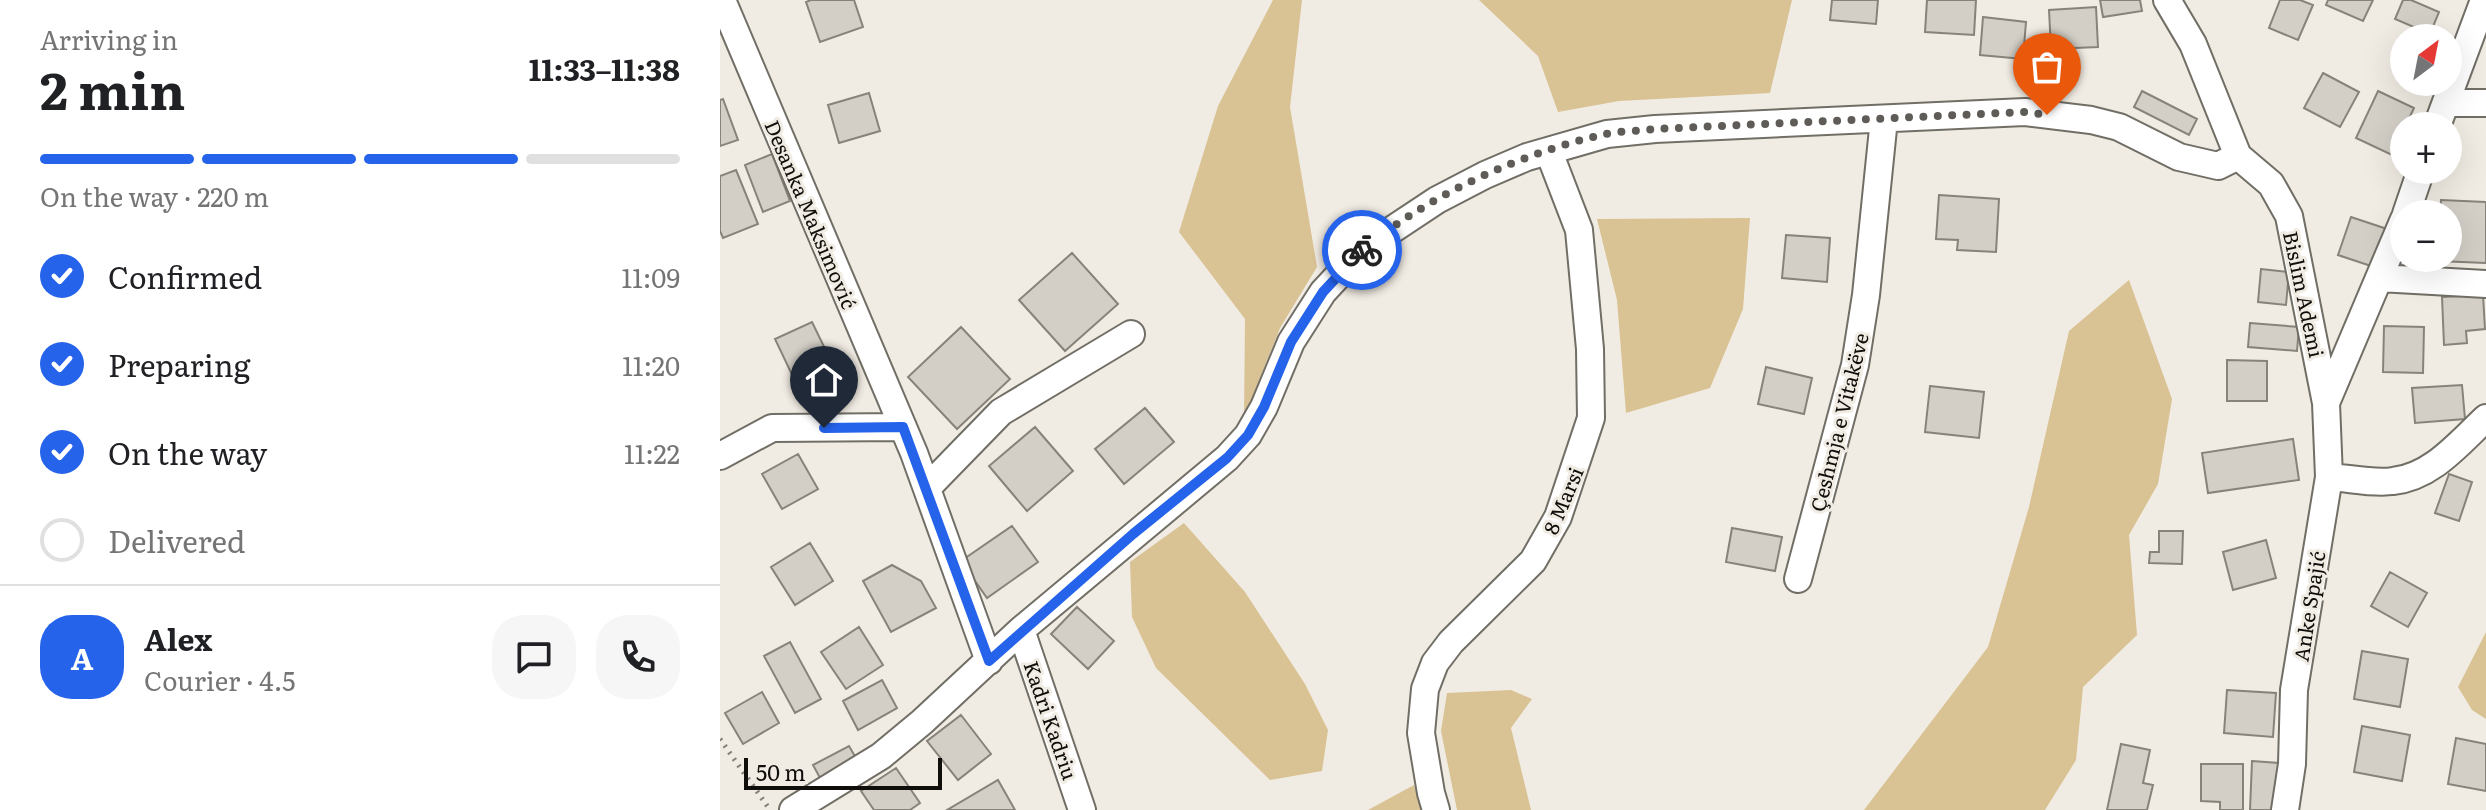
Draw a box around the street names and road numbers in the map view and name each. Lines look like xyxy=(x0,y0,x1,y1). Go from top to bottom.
street label: Desanka Maksimović xyxy=(759,115,865,313)
street label: Bislim Ademi xyxy=(2277,228,2333,360)
street label: Çeshmja e Vitakëve xyxy=(1801,329,1875,515)
street label: 8 Marsi xyxy=(1534,461,1590,538)
street label: Anke Spajić xyxy=(2284,549,2332,663)
street label: Kadri Kadriu xyxy=(1018,656,1086,784)

